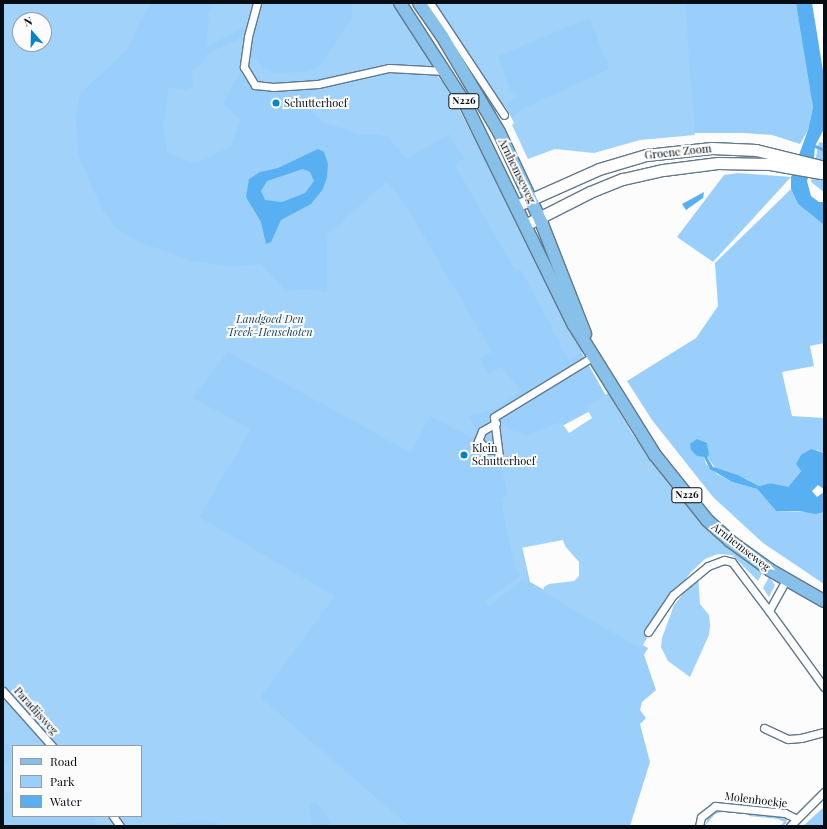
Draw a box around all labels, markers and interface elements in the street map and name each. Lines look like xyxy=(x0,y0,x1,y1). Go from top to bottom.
north arrow xyxy=(12,12,52,52)
text: N xyxy=(22,13,34,30)
road number: N226 xyxy=(448,93,480,109)
place label: Schutterhoef xyxy=(284,96,347,110)
marker: Schutterhoef xyxy=(271,98,281,108)
street label: Arnhemseweg xyxy=(496,136,538,206)
street label: Groene Zoom xyxy=(644,142,712,162)
park label: Landgoed Den Treek-Henschoten xyxy=(227,313,313,339)
place label: Klein Schutterhoef xyxy=(472,442,535,468)
marker: Klein Schutterhoef xyxy=(459,450,469,460)
road number: N226 xyxy=(671,487,703,503)
street label: Arnhemseweg xyxy=(709,520,773,574)
street label: Paradijsweg xyxy=(11,685,61,737)
legend xyxy=(12,745,142,817)
text: Road xyxy=(50,753,77,769)
text: Park xyxy=(50,773,75,789)
street label: Molenhoekje xyxy=(724,790,788,810)
text: Water xyxy=(50,793,82,809)

